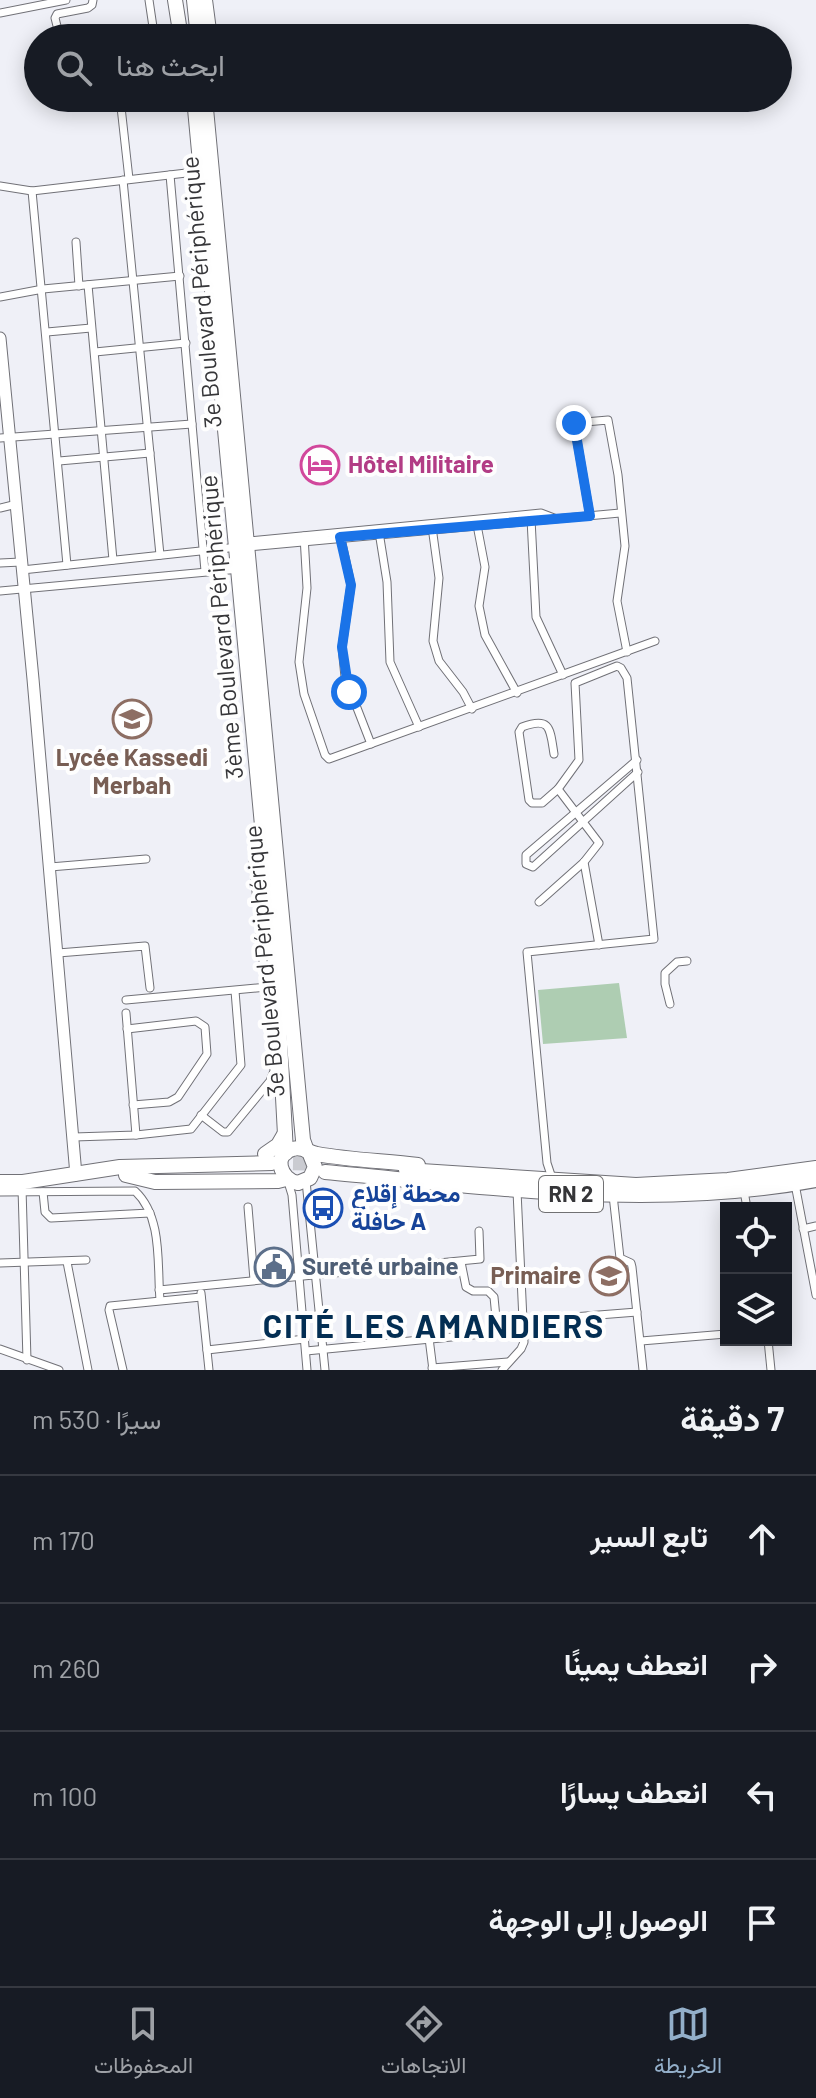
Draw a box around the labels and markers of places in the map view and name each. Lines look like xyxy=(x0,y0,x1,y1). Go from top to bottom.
hotel icon: Hôtel Militaire xyxy=(299,444,341,486)
place label: Hôtel Militaire xyxy=(348,449,494,478)
school or university icon: Lycée Kassedi Merbah xyxy=(111,698,153,740)
place label: Lycée Kassedi Merbah xyxy=(56,742,208,799)
place label: محطة إقلاع حافلة A xyxy=(351,1178,461,1235)
bus stop icon: محطة إقلاع حافلة A xyxy=(302,1187,344,1229)
public building icon: Sureté urbaine xyxy=(253,1246,295,1288)
place label: Sureté urbaine xyxy=(302,1251,459,1280)
school or university icon: Primaire xyxy=(588,1255,630,1297)
place label: Primaire xyxy=(491,1260,581,1289)

